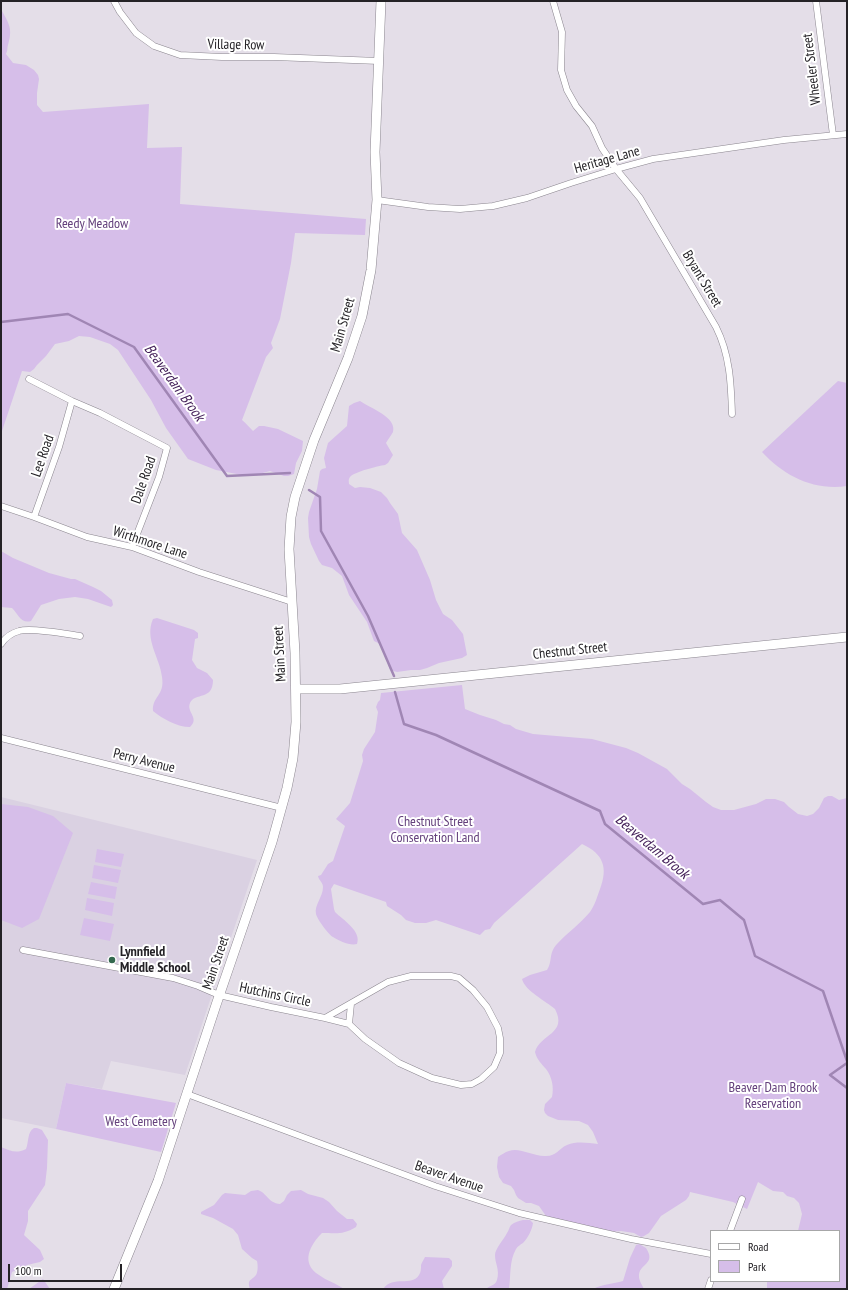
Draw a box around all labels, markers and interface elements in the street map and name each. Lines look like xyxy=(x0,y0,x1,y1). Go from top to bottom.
street label: Wheeler Street xyxy=(799,32,825,106)
street label: Village Row xyxy=(207,36,265,54)
street label: Heritage Lane xyxy=(572,143,642,177)
park label: Reedy Meadow xyxy=(56,216,128,232)
street label: Bryant Street xyxy=(679,248,725,310)
street label: Main Street xyxy=(327,296,359,354)
water label: Beaverdam Brook xyxy=(140,341,208,425)
street label: Lee Road xyxy=(28,433,58,479)
street label: Dale Road xyxy=(128,454,160,506)
street label: Wirthmore Lane xyxy=(111,523,189,563)
street label: Main Street xyxy=(270,626,290,682)
street label: Chestnut Street xyxy=(532,639,608,663)
street label: Perry Avenue xyxy=(111,745,177,777)
water label: Beaverdam Brook xyxy=(611,811,693,883)
park label: Chestnut Street Conservation Land xyxy=(390,814,480,846)
street label: Main Street xyxy=(199,934,233,992)
place label: Lynnfield Middle School xyxy=(120,944,190,976)
marker: Lynnfield Middle School xyxy=(107,955,117,965)
street label: Hutchins Circle xyxy=(238,979,312,1011)
park label: Beaver Dam Brook Reservation xyxy=(729,1080,817,1112)
park label: West Cemetery xyxy=(105,1114,177,1130)
street label: Beaver Avenue xyxy=(413,1157,485,1197)
legend xyxy=(710,1230,840,1282)
text: Road xyxy=(748,1239,768,1254)
scale bar xyxy=(10,1256,124,1282)
text: Park xyxy=(748,1259,766,1274)
text: 100 m xyxy=(15,1263,42,1278)

